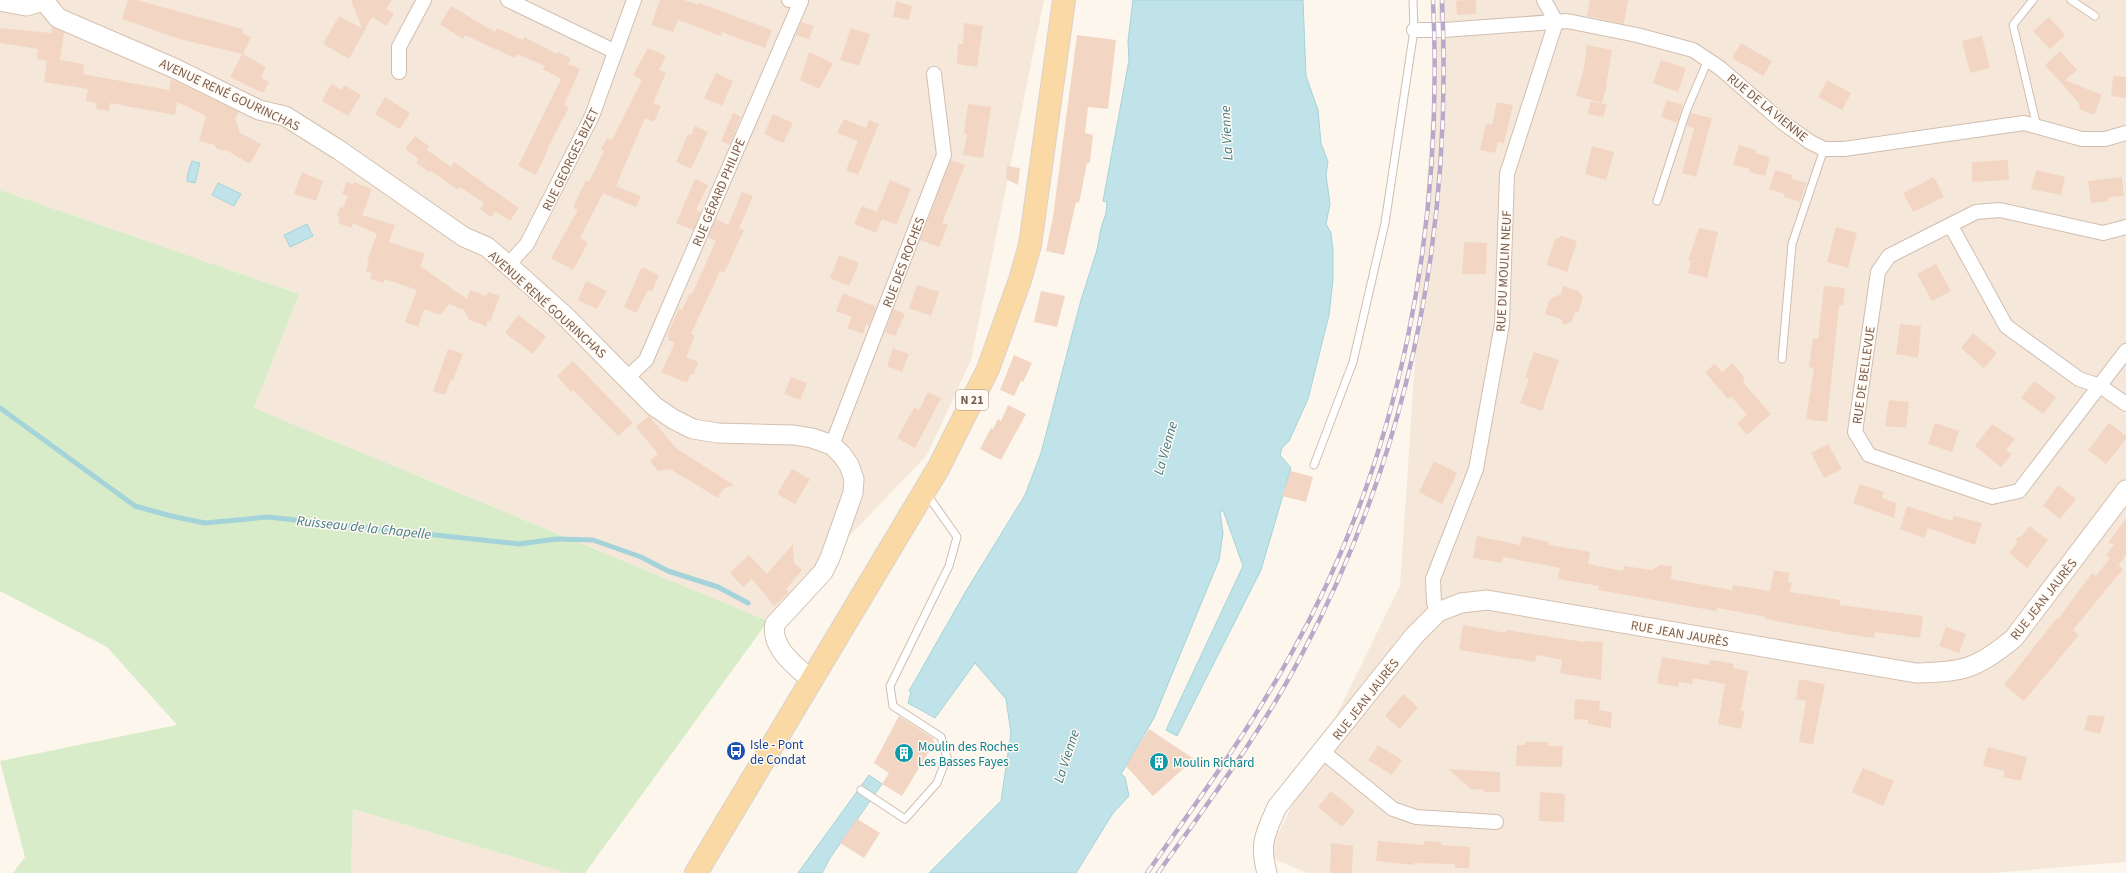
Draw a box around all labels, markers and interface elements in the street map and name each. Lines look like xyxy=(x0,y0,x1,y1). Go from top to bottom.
street label: AVENUE RENÉ GOURINCHAS xyxy=(156,54,303,135)
street label: RUE DE LA VIENNE xyxy=(1723,70,1812,146)
street label: RUE GEORGES BIZET xyxy=(538,105,604,214)
water label: La Vienne xyxy=(1216,105,1238,161)
street label: RUE GÉRARD PHILIPE xyxy=(688,135,750,249)
street label: RUE DU MOULIN NEUF xyxy=(1492,209,1516,332)
street label: RUE DES ROCHES xyxy=(878,215,929,310)
street label: AVENUE RENÉ GOURINCHAS xyxy=(484,247,610,363)
street label: RUE DE BELLEVUE xyxy=(1848,325,1880,425)
road number: N 21 xyxy=(956,390,988,410)
water label: La Vienne xyxy=(1149,419,1183,477)
water label: Ruisseau de la Chapelle xyxy=(296,511,432,545)
street label: RUE JEAN JAURÈS xyxy=(2006,555,2081,644)
street label: RUE JEAN JAURÈS xyxy=(1629,617,1730,651)
street label: RUE JEAN JAURÈS xyxy=(1328,655,1403,744)
water label: La Vienne xyxy=(1049,727,1085,786)
place label: Isle - Pont de Condat xyxy=(750,736,806,769)
place label: Moulin des Roches Les Basses Fayes xyxy=(918,738,1019,771)
bus stop icon: Isle - Pont de Condat xyxy=(725,740,747,762)
building icon: Moulin des Roches Les Basses Fayes xyxy=(893,742,915,764)
building icon: Moulin Richard xyxy=(1148,751,1170,773)
place label: Moulin Richard xyxy=(1173,754,1255,772)

